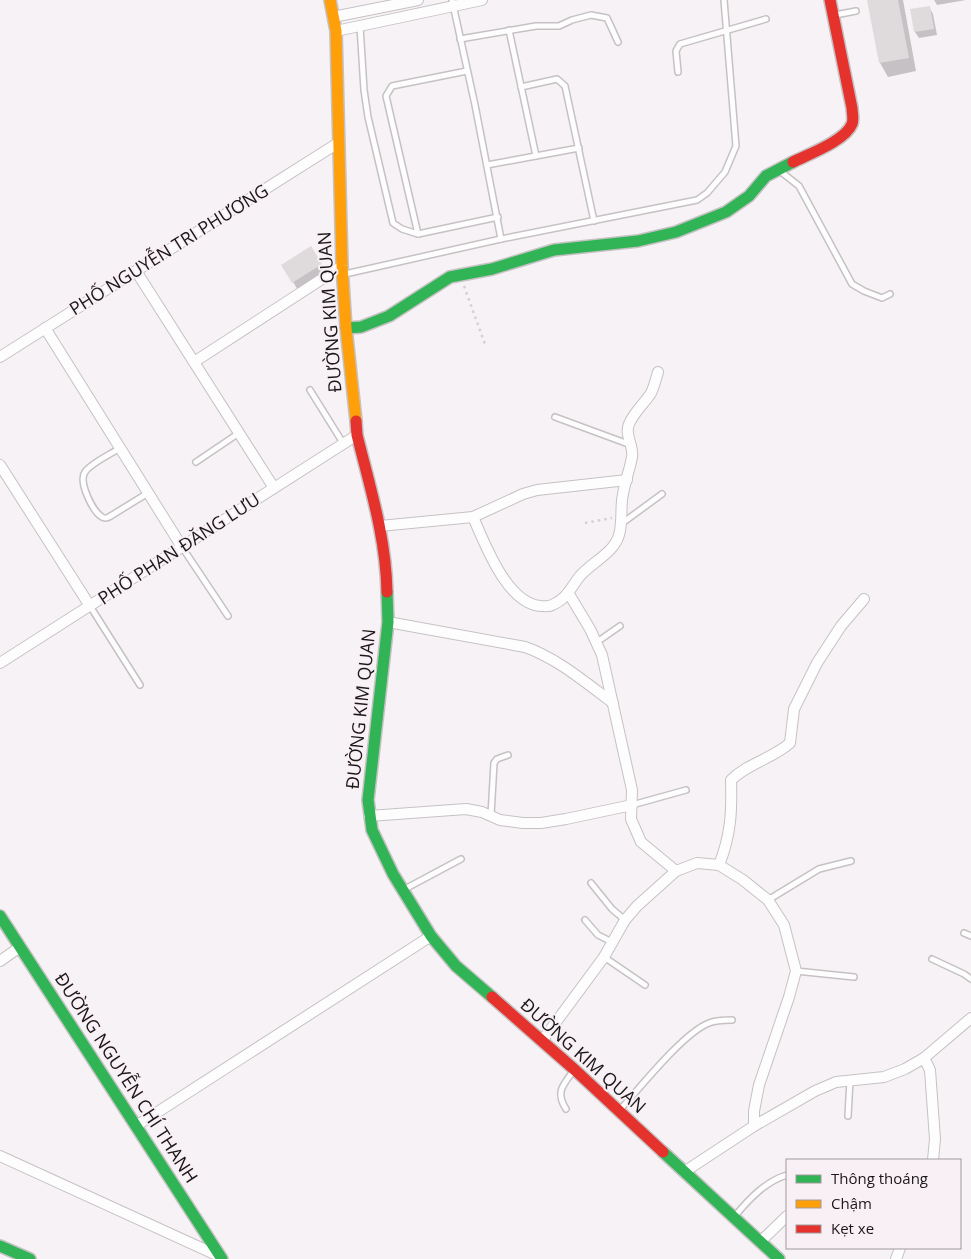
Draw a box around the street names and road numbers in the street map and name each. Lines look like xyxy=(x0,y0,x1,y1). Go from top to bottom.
street label: PHỐ NGUYỄN TRI PHƯƠNG xyxy=(64,177,272,320)
street label: ĐƯỜNG KIM QUAN xyxy=(311,231,347,393)
street label: PHỐ PHAN ĐĂNG LƯU xyxy=(93,487,264,610)
street label: ĐƯỜNG KIM QUAN xyxy=(340,627,380,790)
street label: ĐƯỜNG NGUYỄN CHÍ THANH xyxy=(50,967,205,1187)
street label: ĐƯỜNG KIM QUAN xyxy=(516,992,652,1118)

